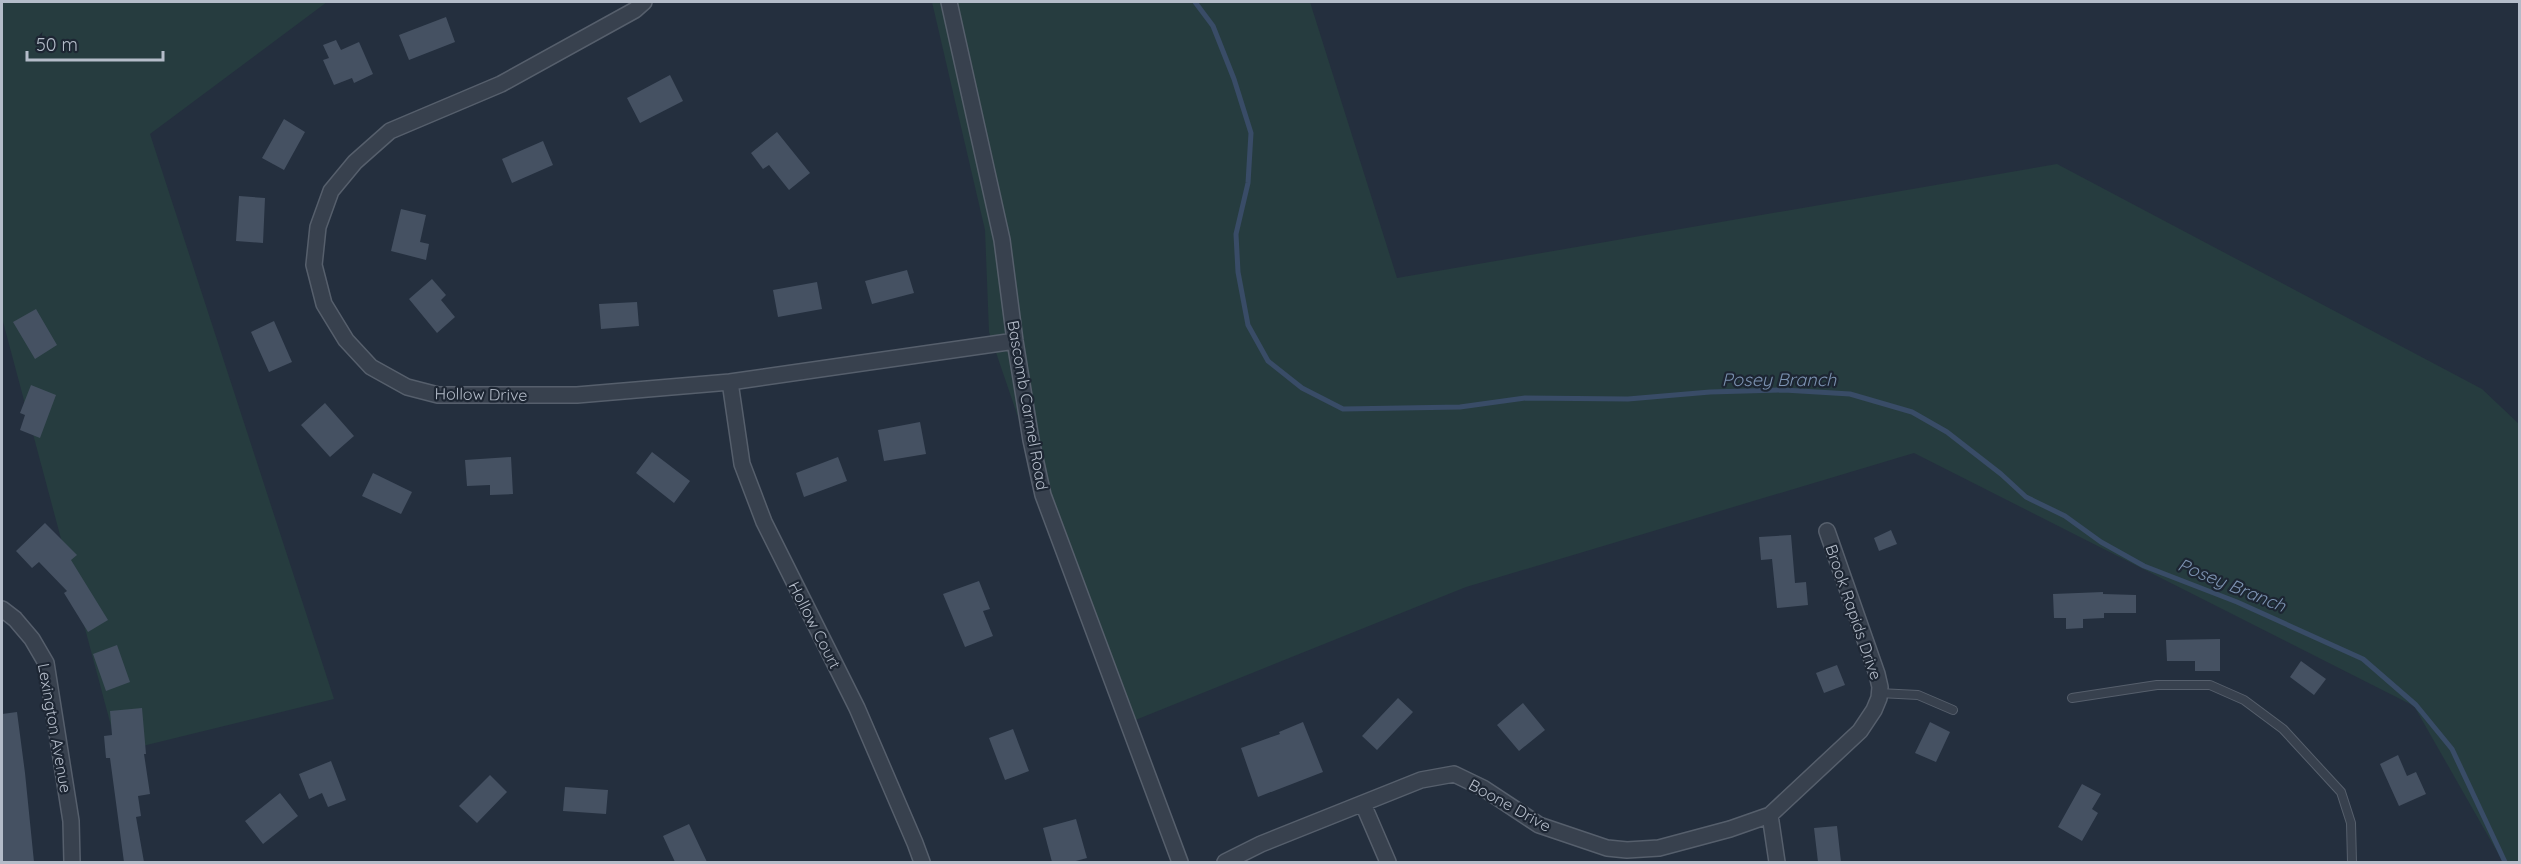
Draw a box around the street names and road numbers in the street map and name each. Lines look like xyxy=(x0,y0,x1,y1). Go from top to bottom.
street label: Bascomb Carmel Road xyxy=(1003,319,1053,491)
street label: Hollow Drive xyxy=(434,383,528,405)
street label: Brook Rapids Drive xyxy=(1821,542,1887,682)
street label: Hollow Court xyxy=(784,578,846,672)
street label: Lexington Avenue xyxy=(34,662,76,794)
street label: Boone Drive xyxy=(1465,774,1555,836)

